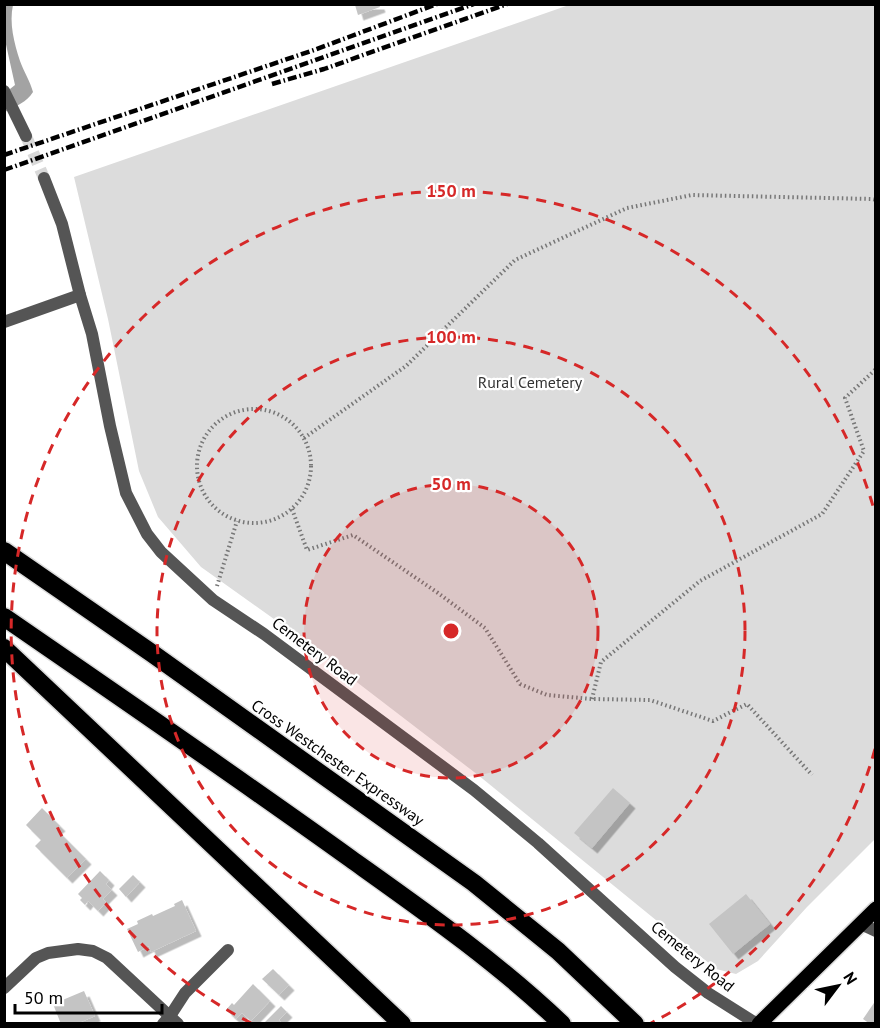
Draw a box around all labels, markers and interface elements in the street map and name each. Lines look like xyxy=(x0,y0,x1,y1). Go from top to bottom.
text: 150 m xyxy=(426,179,476,202)
text: 100 m xyxy=(426,325,476,348)
park label: Rural Cemetery xyxy=(478,372,583,392)
text: 50 m xyxy=(431,472,471,495)
street label: Cemetery Road xyxy=(268,612,362,690)
centre of rings xyxy=(441,621,461,641)
street label: Cross Westchester Expressway xyxy=(248,695,429,830)
street label: Cemetery Road xyxy=(647,916,739,996)
north arrow xyxy=(808,956,868,1016)
text: N xyxy=(839,968,862,988)
scale bar xyxy=(15,977,162,1015)
text: 50 m xyxy=(24,986,63,1009)

